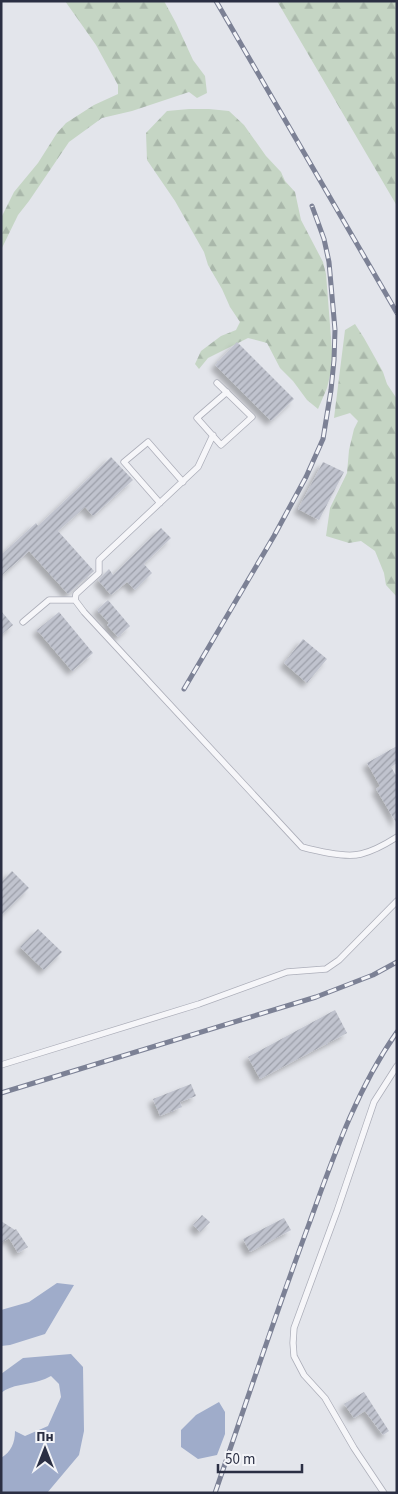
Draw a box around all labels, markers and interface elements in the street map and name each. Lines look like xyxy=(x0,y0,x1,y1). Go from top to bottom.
north arrow xyxy=(20,1424,70,1474)
text: Пн xyxy=(36,1427,54,1447)
scale bar xyxy=(218,1442,302,1474)
text: 50 m xyxy=(225,1449,255,1470)

